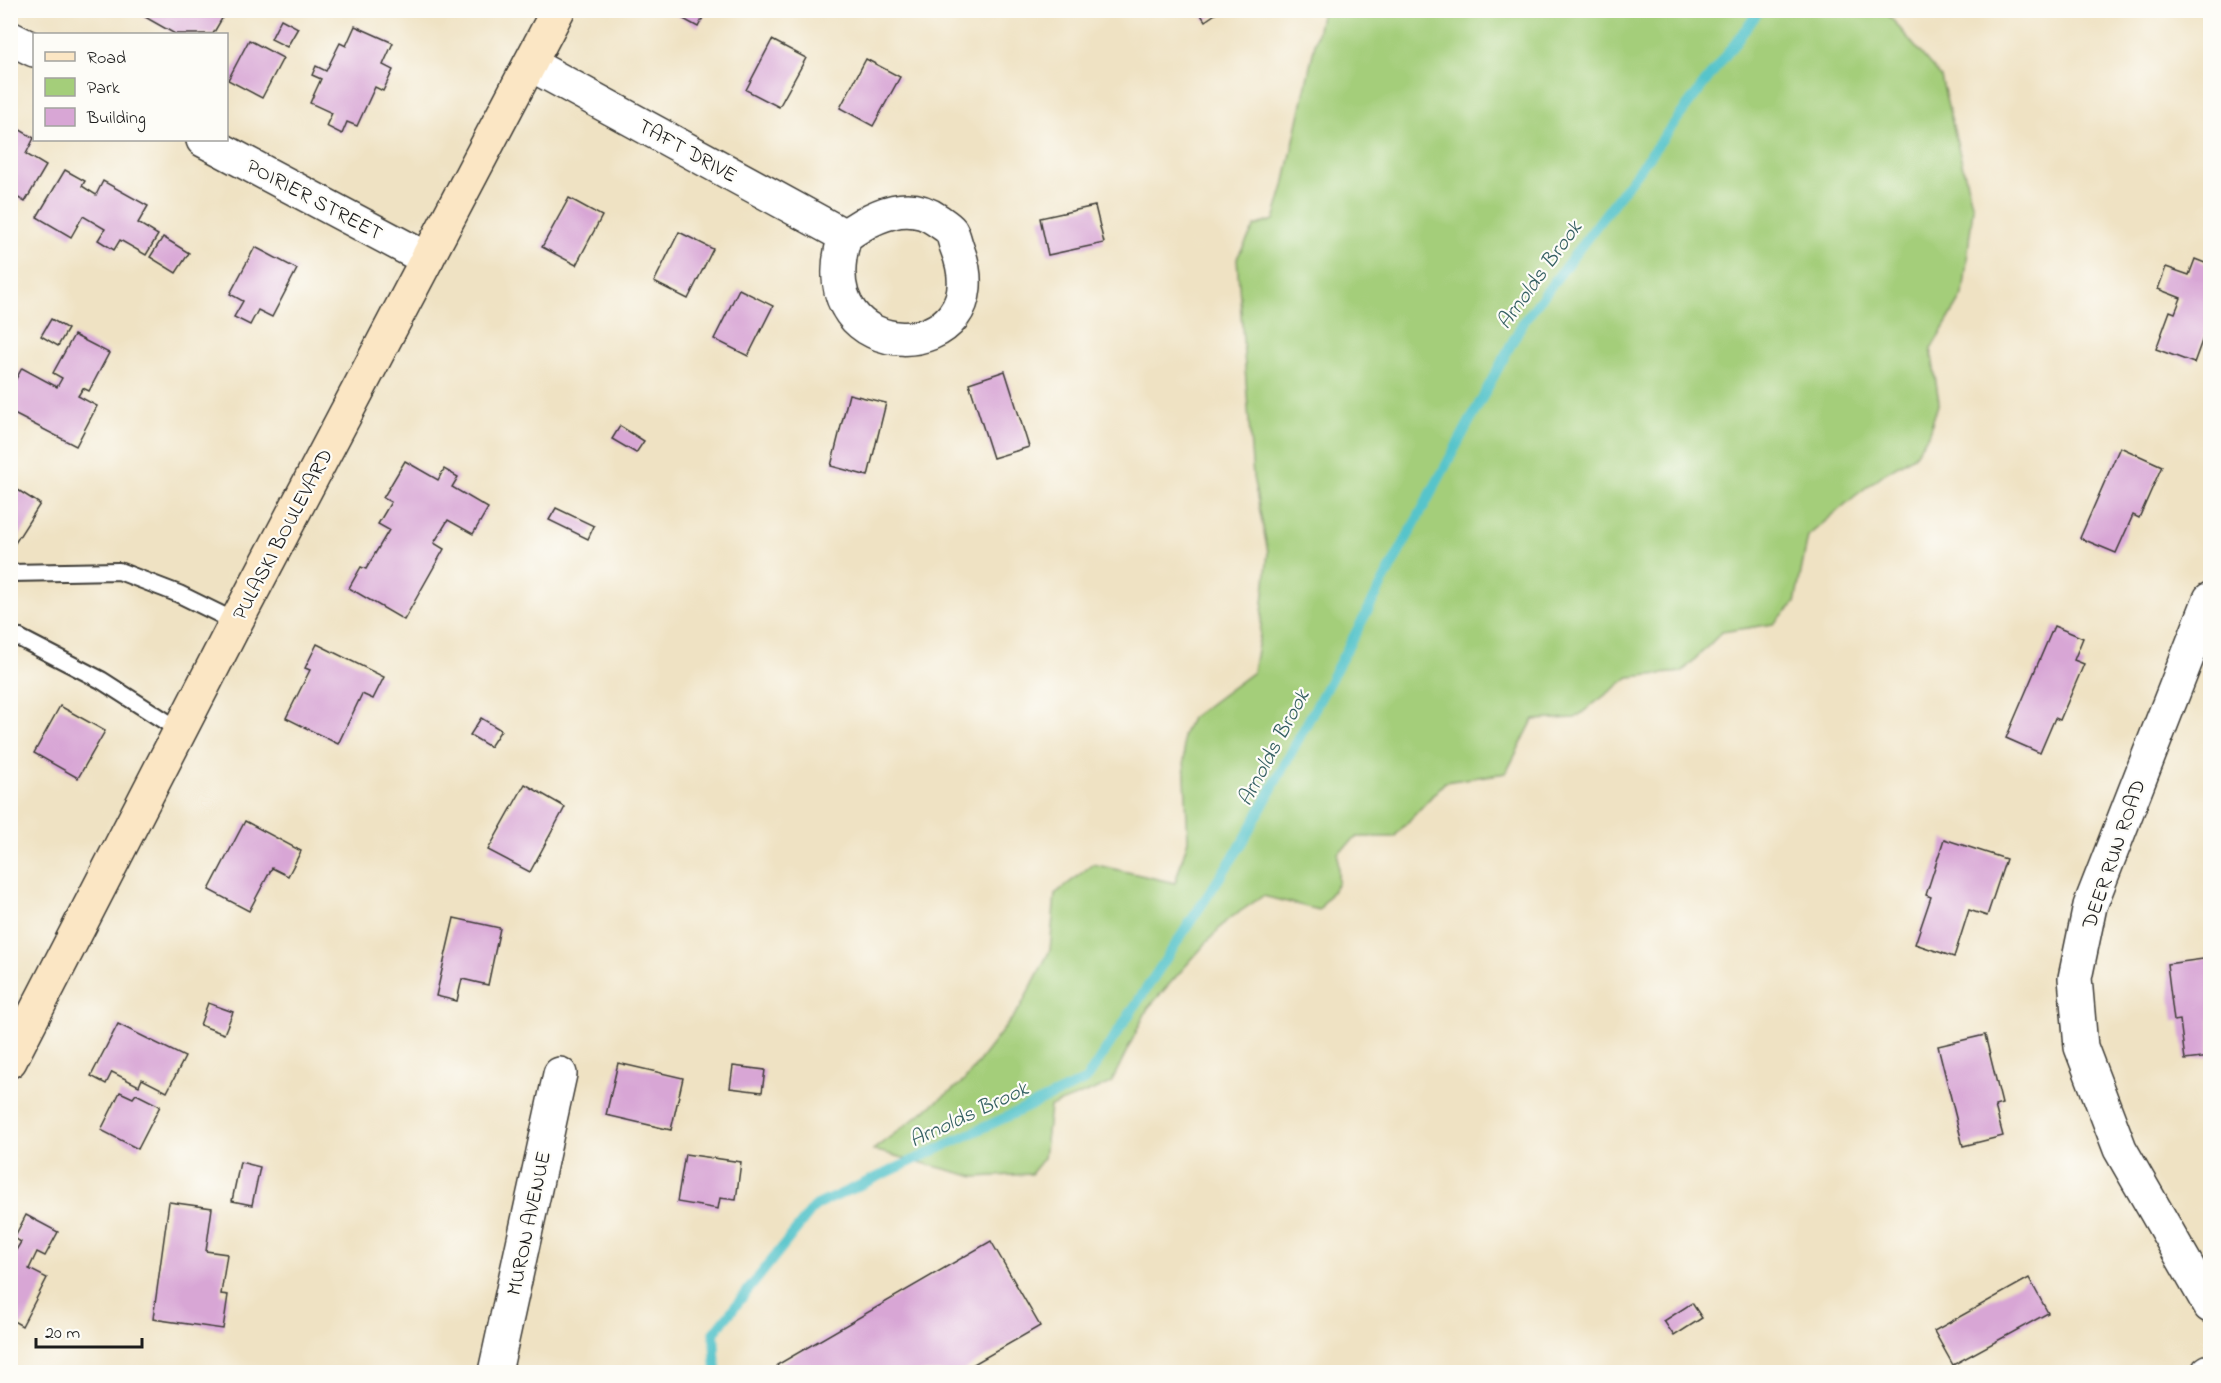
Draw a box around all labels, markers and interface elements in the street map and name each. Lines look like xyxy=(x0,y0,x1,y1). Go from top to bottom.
legend xyxy=(33,33,228,141)
text: Road xyxy=(87,46,126,72)
text: Park xyxy=(87,76,120,102)
text: Building xyxy=(86,106,146,133)
street label: TAFT DRIVE xyxy=(632,112,742,191)
street label: POIRIER STREET xyxy=(241,152,387,249)
water label: Arnolds Brook xyxy=(1490,213,1592,337)
street label: PULASKI BOULEVARD xyxy=(226,444,342,626)
water label: Arnolds Brook xyxy=(1230,683,1320,813)
street label: DEER RUN ROAD xyxy=(2075,776,2154,934)
water label: Arnolds Brook xyxy=(904,1074,1035,1157)
street label: MURON AVENUE xyxy=(500,1149,560,1298)
scale bar xyxy=(36,1311,142,1349)
text: 20 m xyxy=(45,1321,80,1347)

